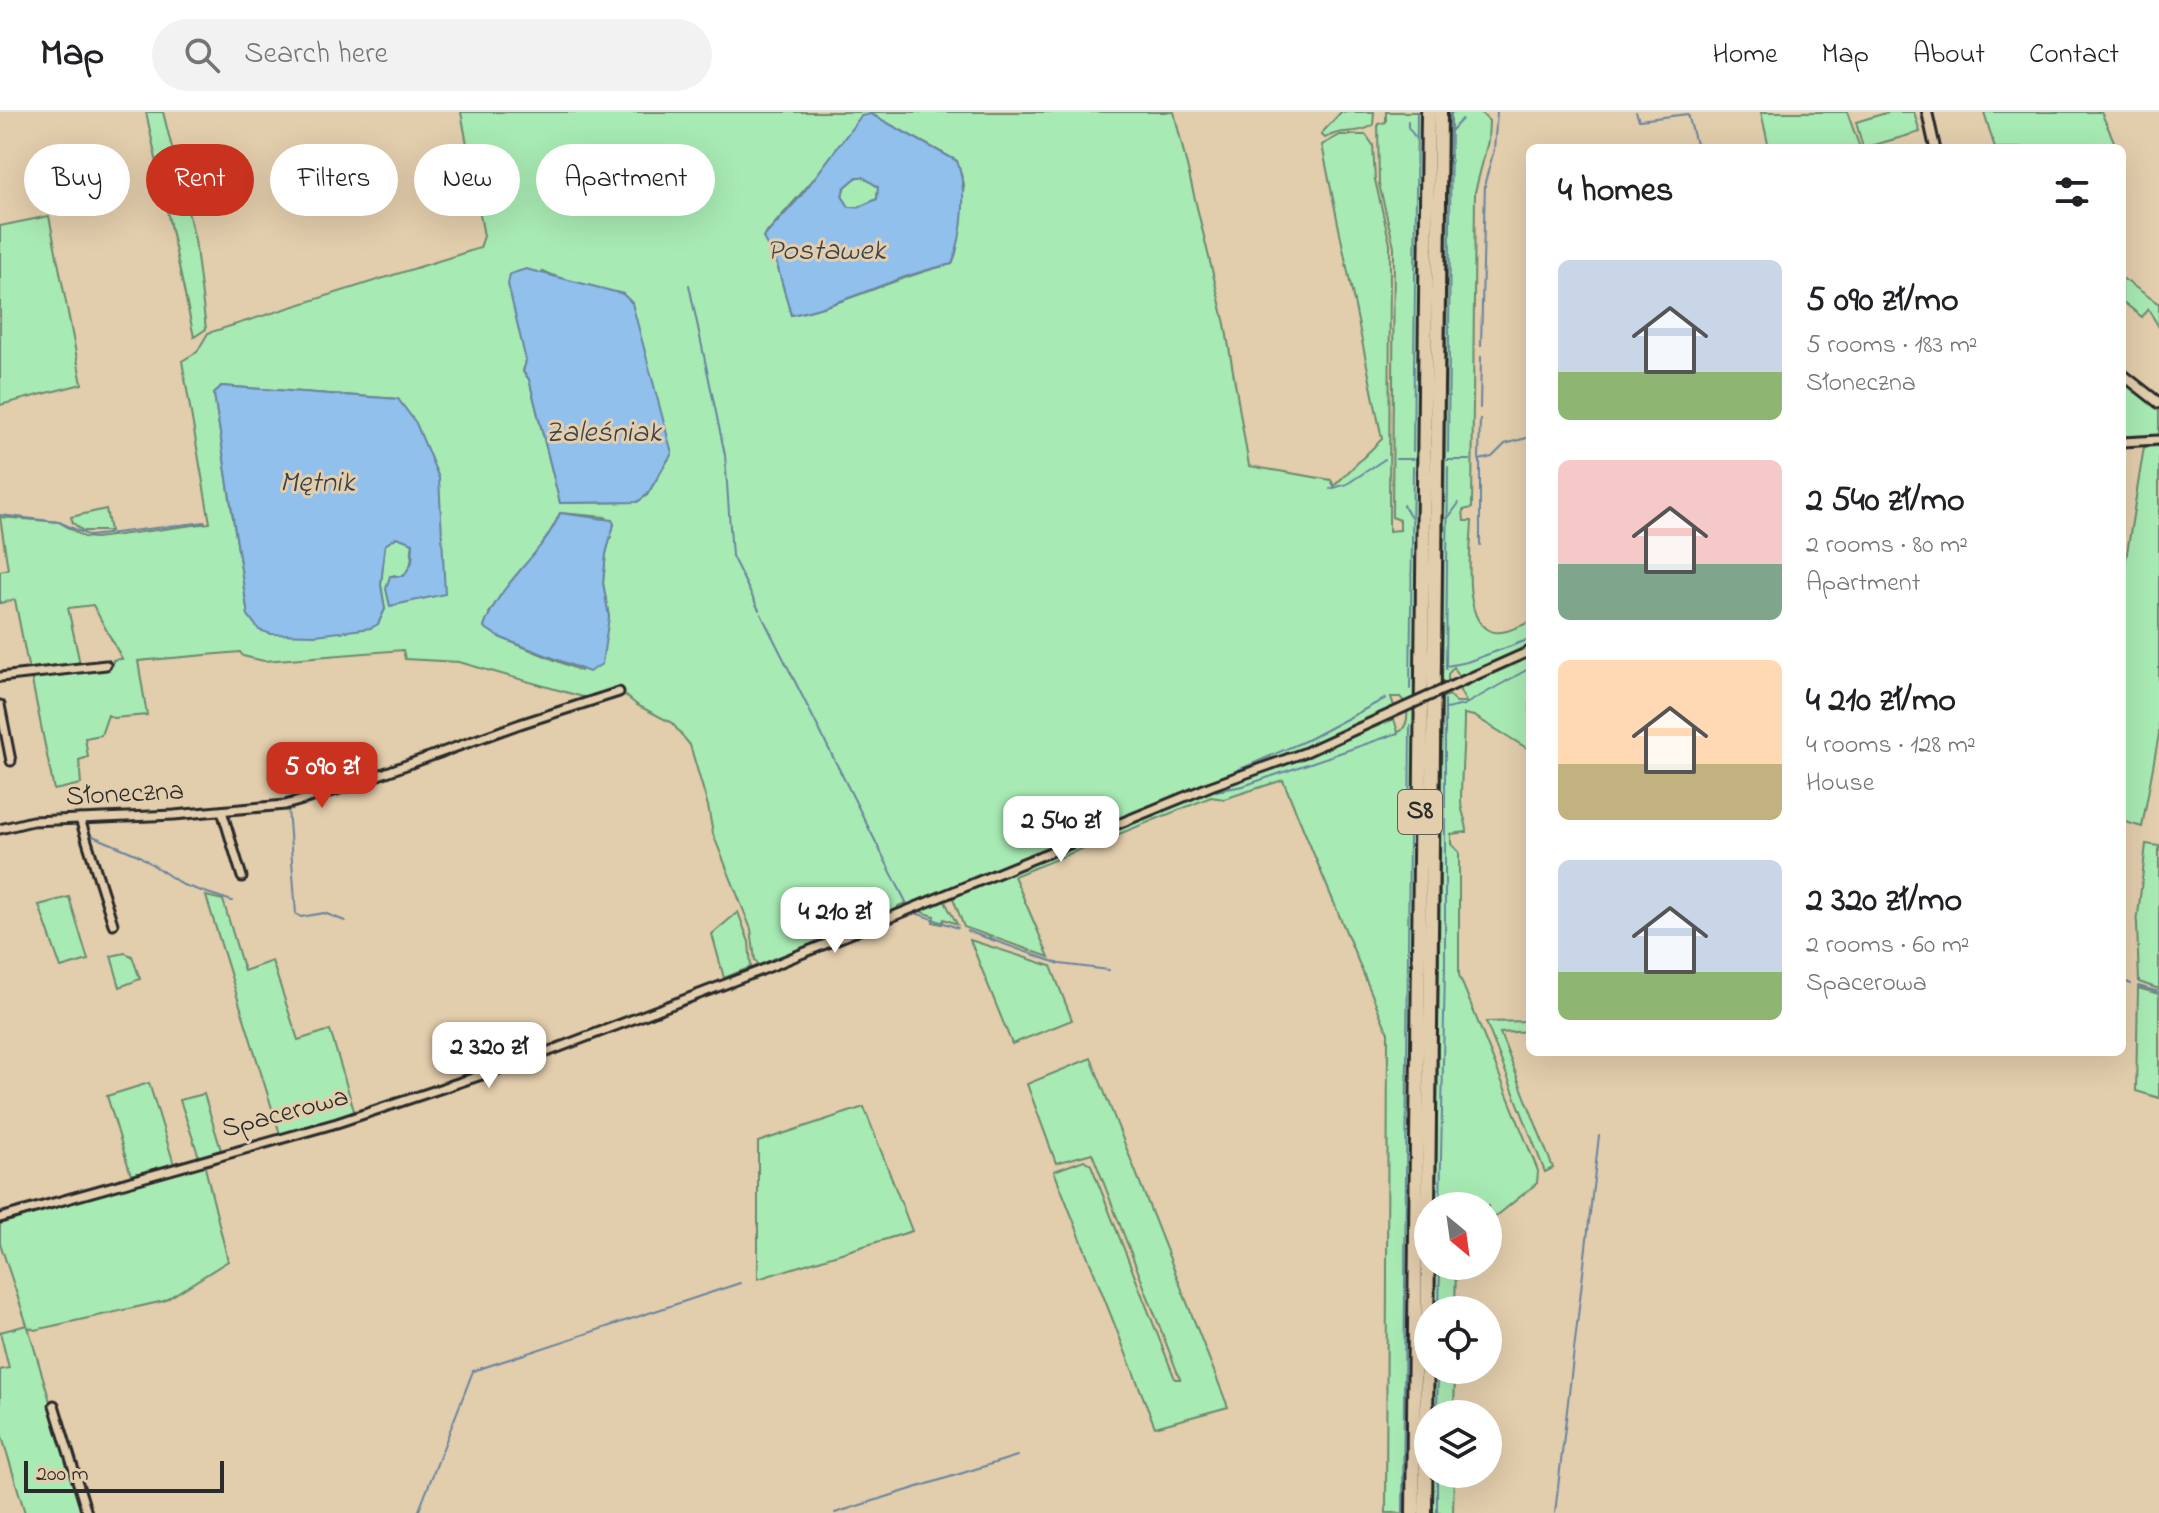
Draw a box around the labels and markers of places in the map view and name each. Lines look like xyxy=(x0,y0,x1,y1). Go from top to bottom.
pin: 5 090 zł xyxy=(239,742,405,810)
pin: 2 540 zł xyxy=(978,796,1144,864)
pin: 4 210 zł xyxy=(752,887,918,955)
pin: 2 320 zł xyxy=(406,1022,572,1090)

